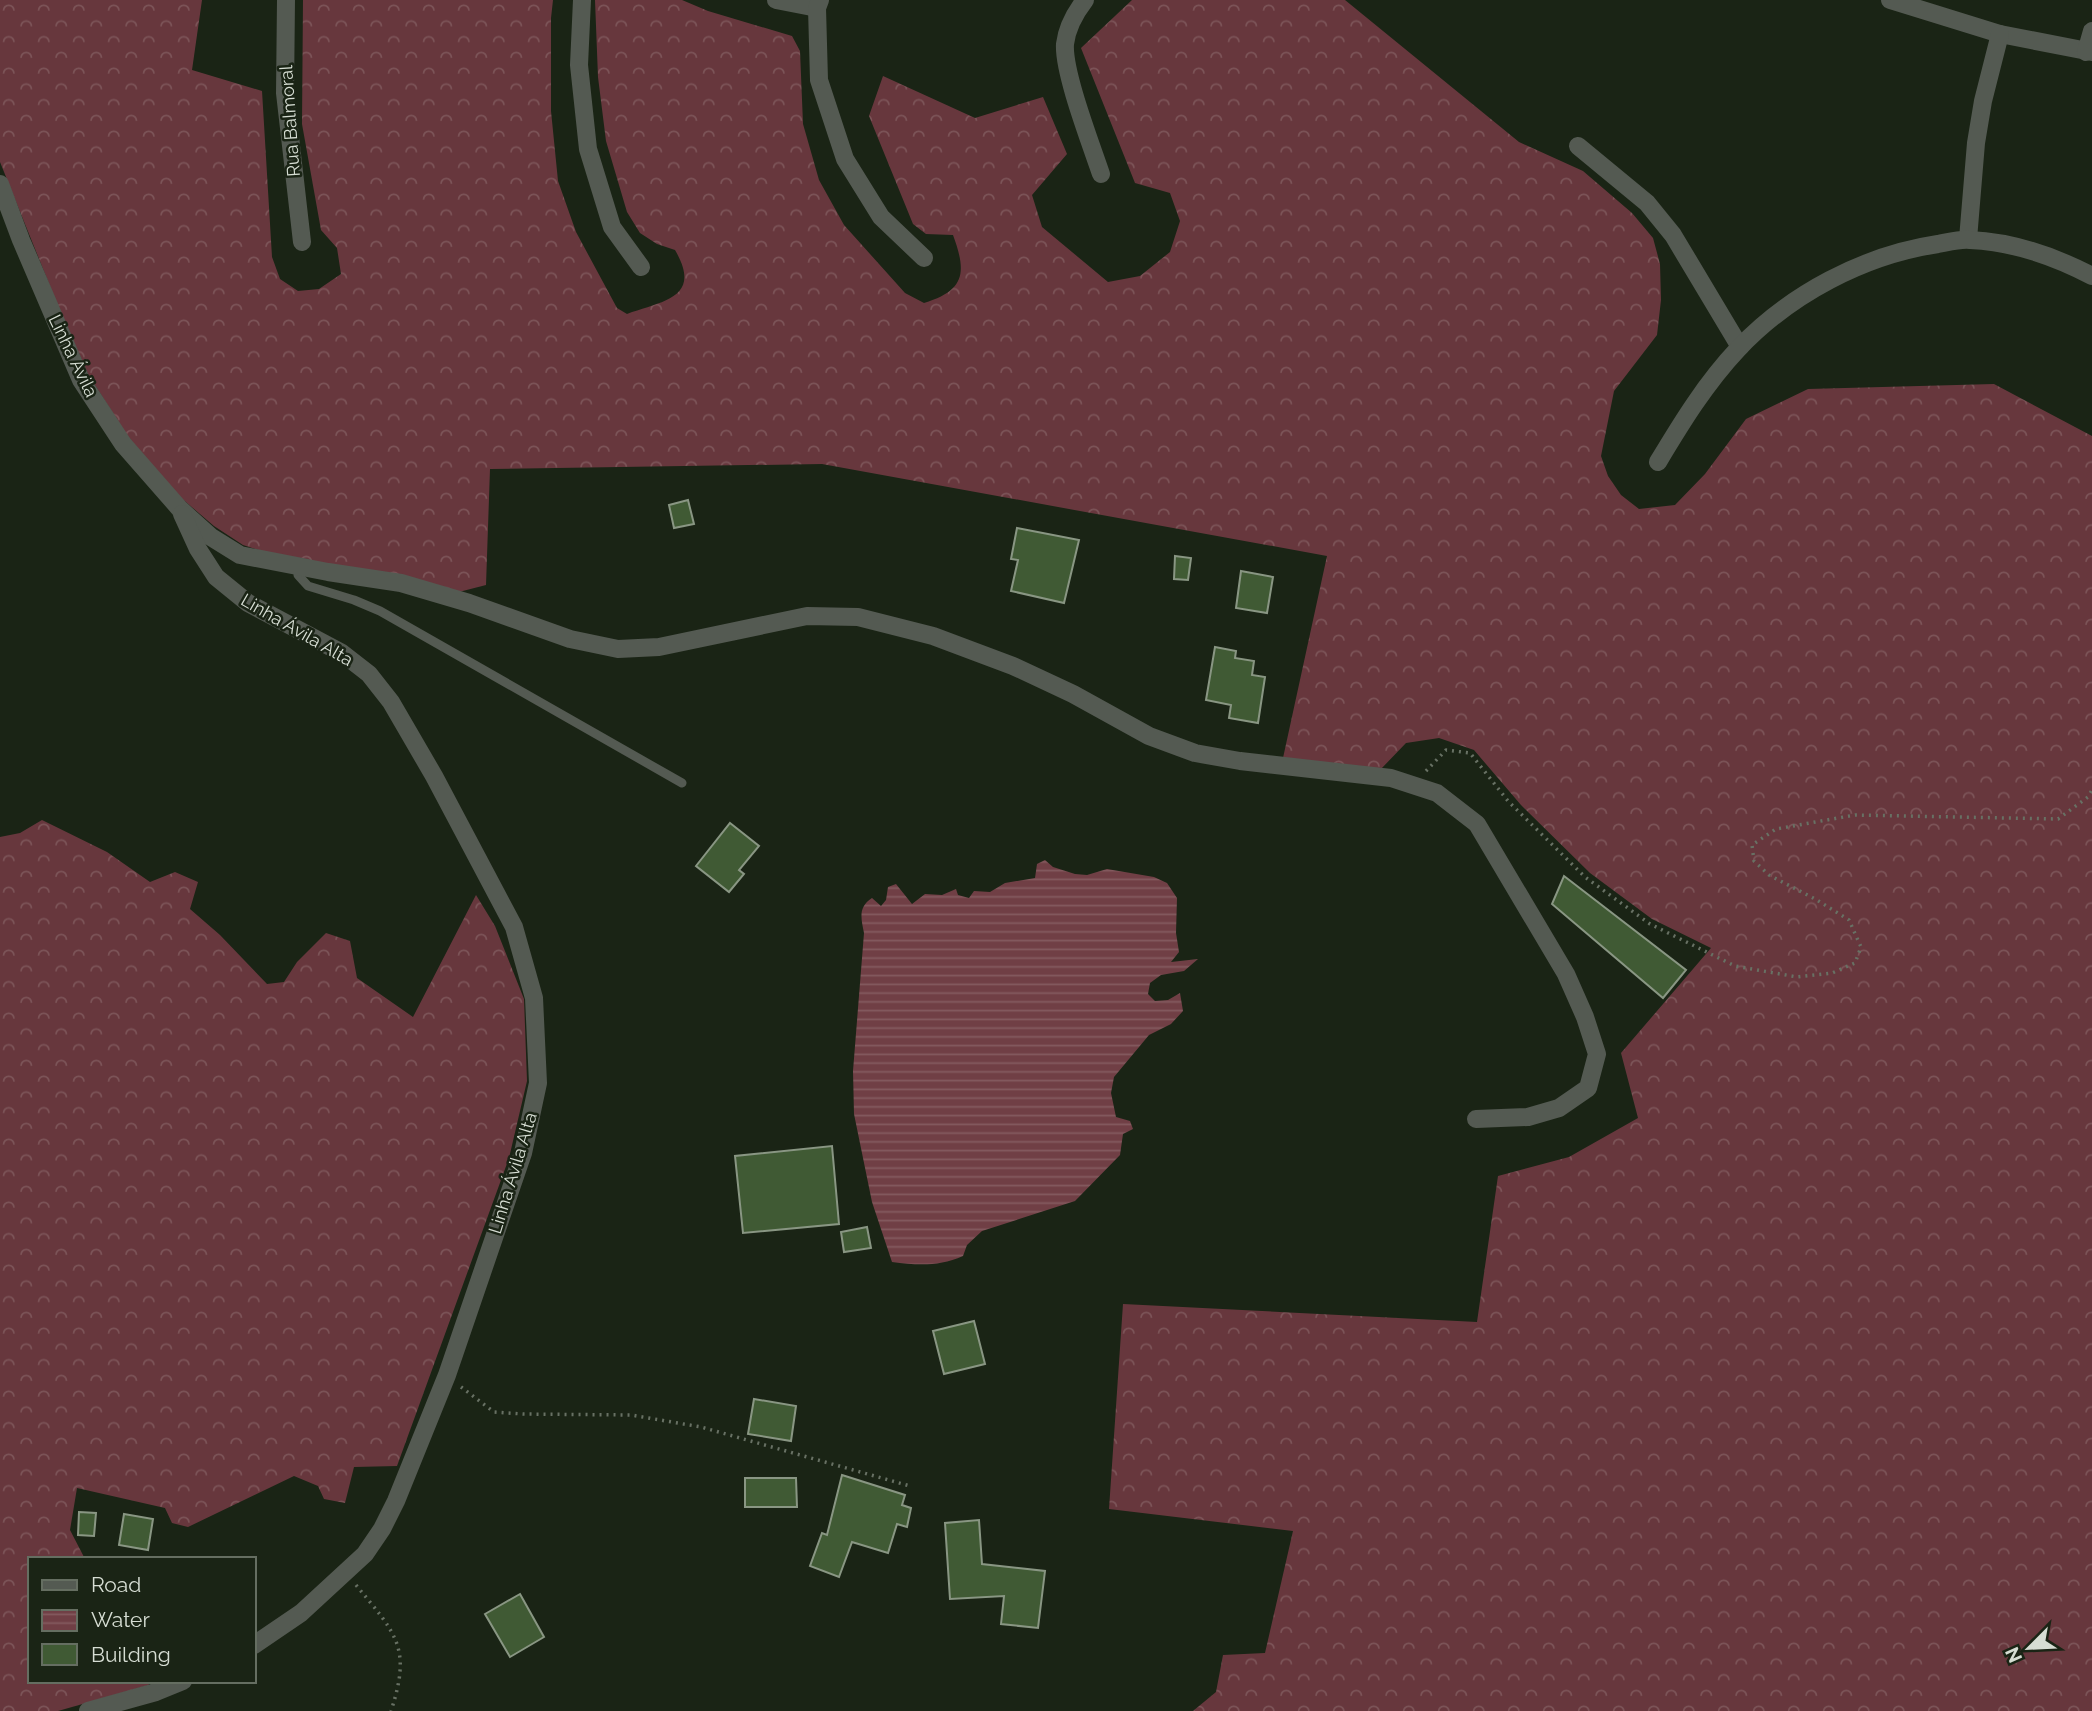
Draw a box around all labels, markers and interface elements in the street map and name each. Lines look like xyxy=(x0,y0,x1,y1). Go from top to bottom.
street label: Rua Balmoral xyxy=(275,65,304,177)
street label: Linha Ávila xyxy=(44,311,103,400)
street label: Linha Ávila Alta xyxy=(237,588,358,670)
street label: Linha Ávila Alta xyxy=(483,1109,541,1236)
legend xyxy=(28,1557,256,1683)
text: Road xyxy=(91,1572,141,1597)
text: Water xyxy=(91,1607,150,1632)
north arrow xyxy=(1994,1613,2064,1683)
text: Building xyxy=(91,1642,171,1667)
text: N xyxy=(2000,1644,2026,1666)

